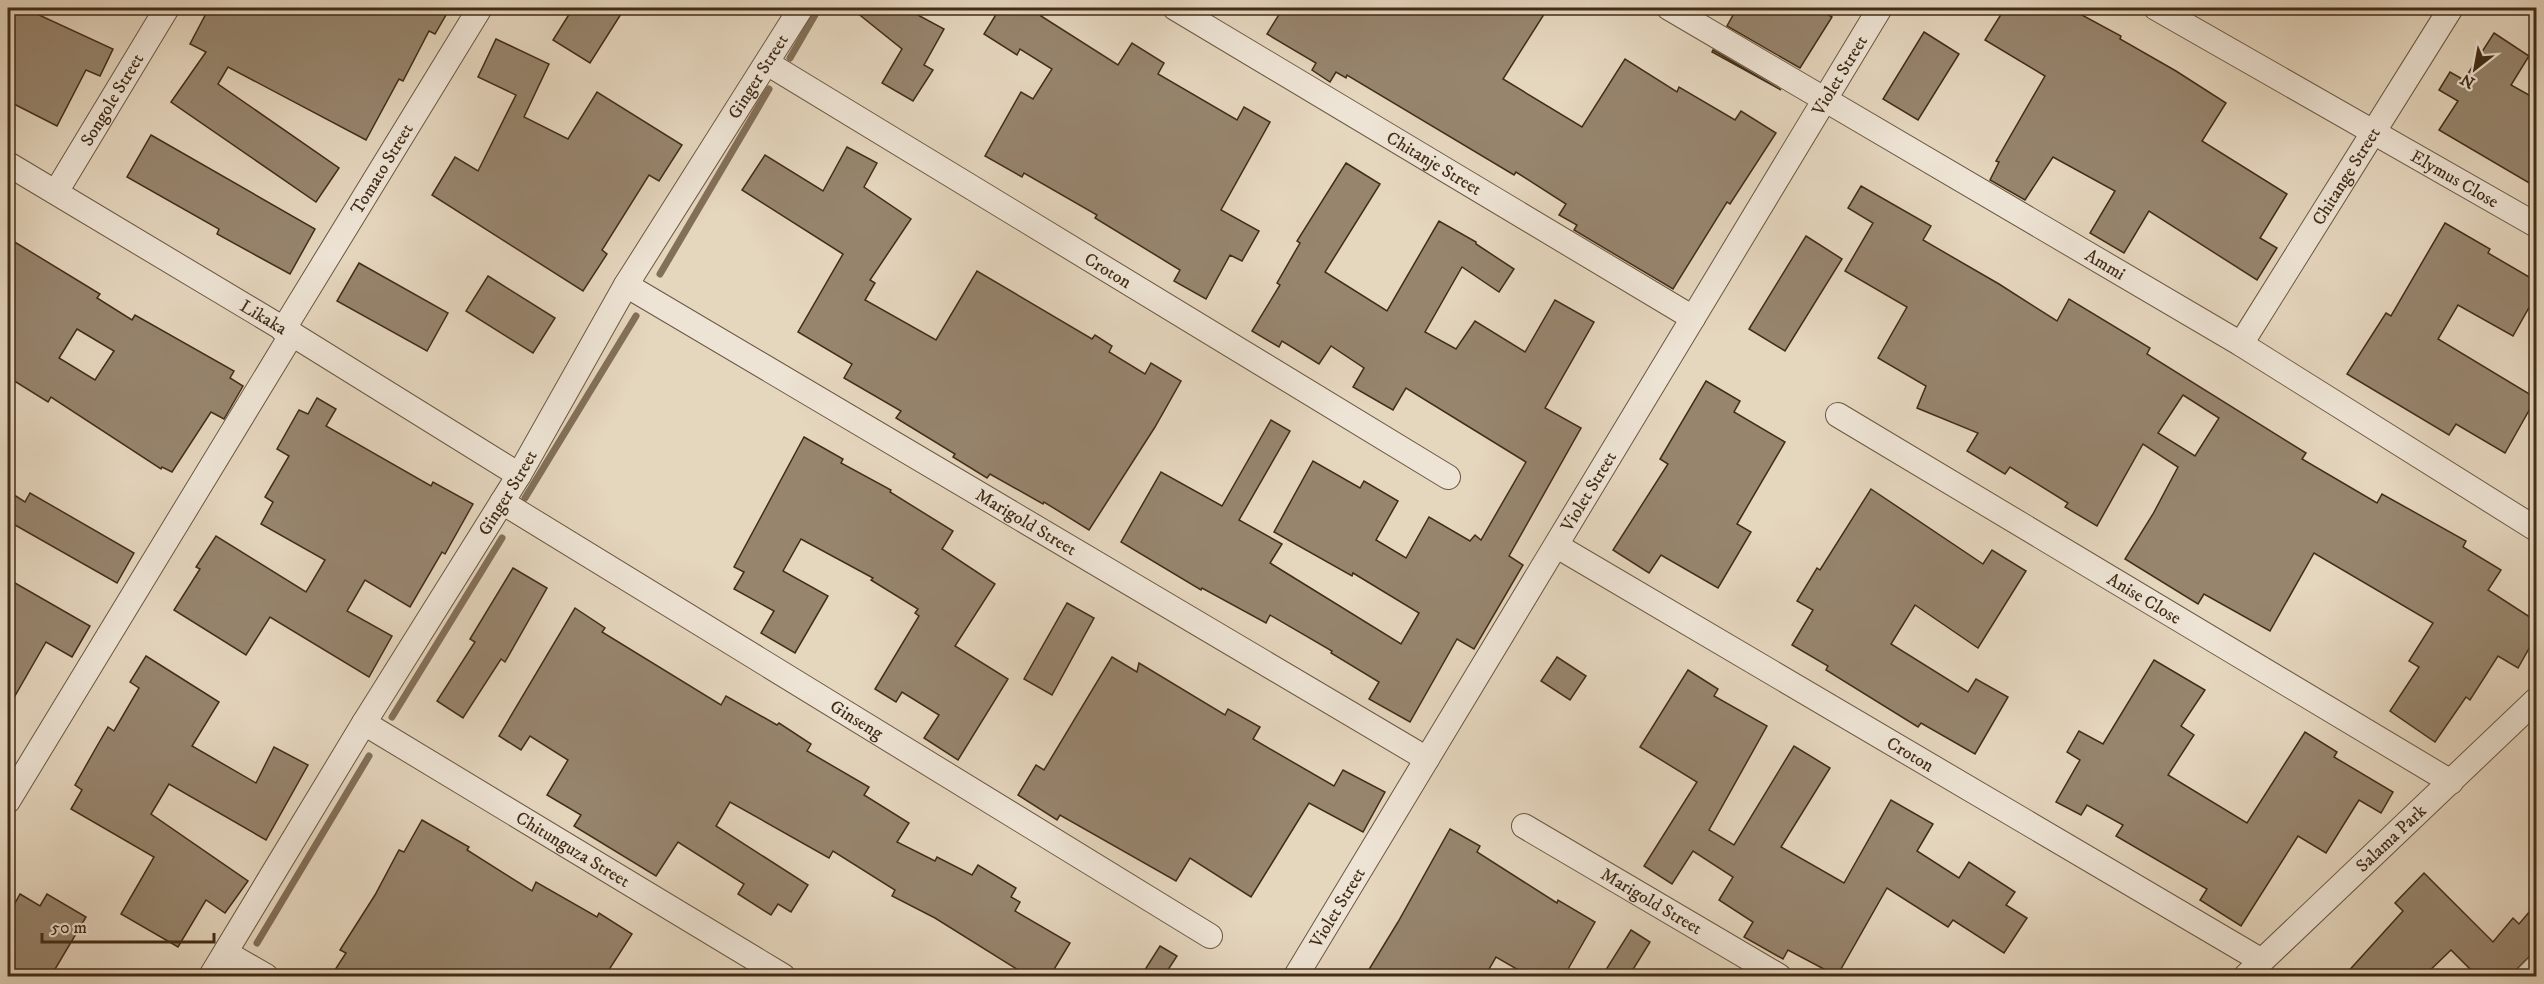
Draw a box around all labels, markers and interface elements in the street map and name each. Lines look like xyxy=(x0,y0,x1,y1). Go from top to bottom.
street label: Ginger Street xyxy=(724,30,794,123)
street label: Violet Street xyxy=(1807,31,1873,121)
north arrow xyxy=(2445,39,2505,99)
street label: Songole Street xyxy=(76,49,149,150)
text: N xyxy=(2457,69,2479,93)
street label: Tomato Street xyxy=(346,120,419,219)
street label: Chitange Street xyxy=(2308,123,2386,230)
street label: Chitanje Street xyxy=(1382,127,1485,201)
street label: Elymus Close xyxy=(2406,146,2502,213)
street label: Ammi xyxy=(2081,245,2129,286)
street label: Croton xyxy=(1080,248,1136,294)
street label: Likaka xyxy=(236,295,291,341)
street label: Ginger Street xyxy=(474,446,543,540)
street label: Violet Street xyxy=(1556,448,1622,537)
street label: Marigold Street xyxy=(971,484,1080,561)
street label: Anise Close xyxy=(2103,569,2185,630)
street label: Ginseng xyxy=(826,696,887,745)
street label: Croton xyxy=(1882,732,1938,778)
street label: Salama Park xyxy=(2352,800,2431,877)
street label: Chitunguza Street xyxy=(511,807,634,893)
street label: Violet Street xyxy=(1305,864,1371,953)
street label: Marigold Street xyxy=(1596,864,1706,940)
scale bar xyxy=(42,906,214,944)
text: 50 m xyxy=(51,917,87,939)

